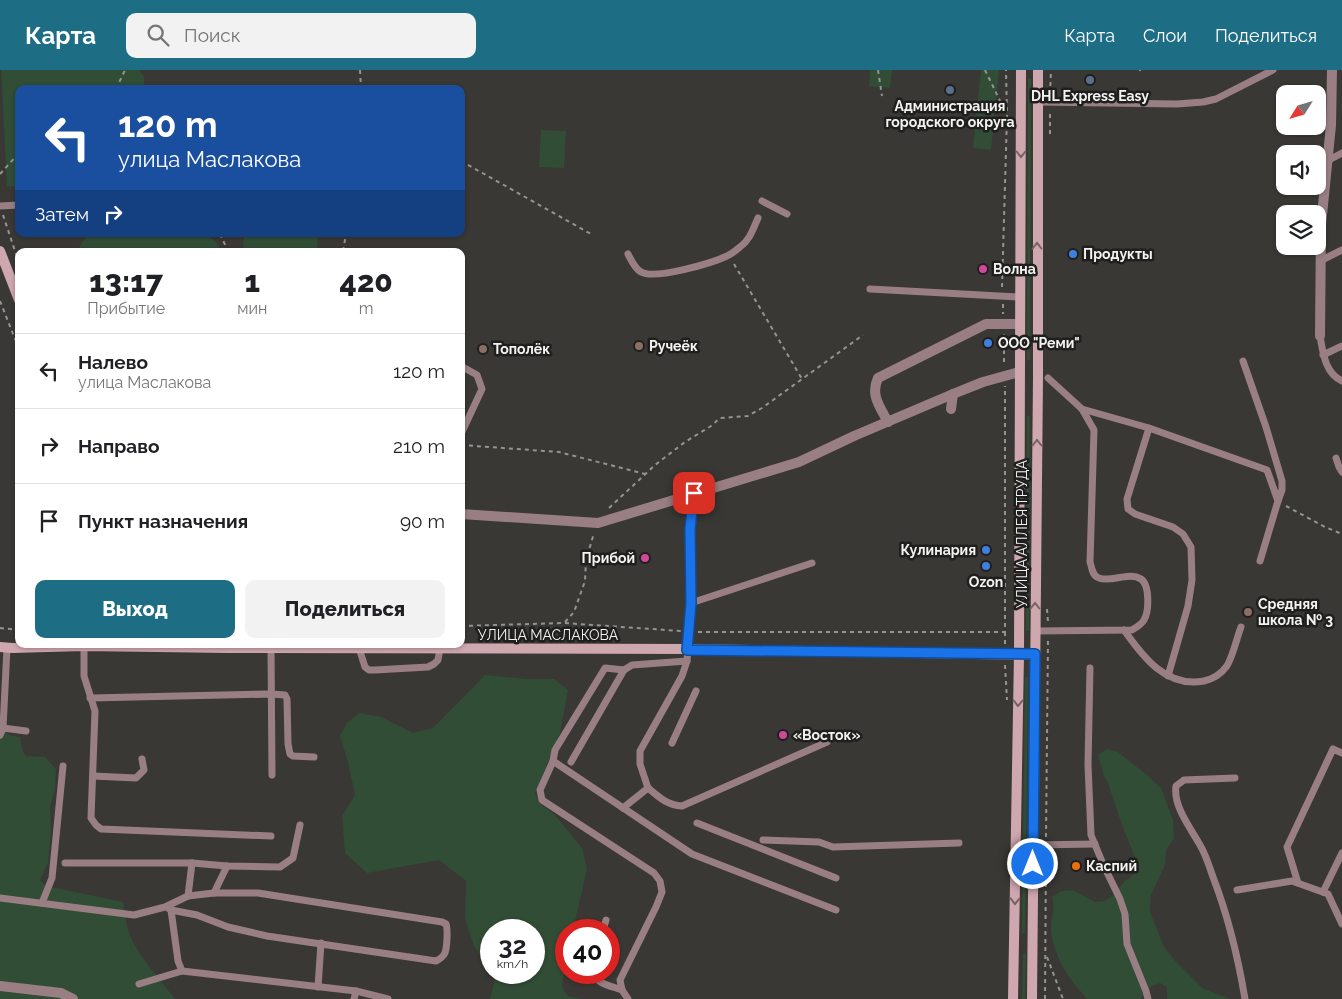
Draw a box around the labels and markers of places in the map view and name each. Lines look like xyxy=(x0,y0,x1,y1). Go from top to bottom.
marker: DHL Express Easy xyxy=(1084,74,1096,86)
marker: Администрация городского округа xyxy=(944,84,956,96)
place label: DHL Express Easy xyxy=(1031,88,1149,104)
place label: Администрация городского округа xyxy=(885,98,1015,130)
place label: Продукты xyxy=(1083,246,1153,262)
marker: Продукты xyxy=(1067,248,1079,260)
place label: Волна xyxy=(993,261,1036,277)
marker: Волна xyxy=(977,263,989,275)
place label: ООО "Реми" xyxy=(998,335,1080,351)
marker: ООО "Реми" xyxy=(982,337,994,349)
place label: Ручеёк xyxy=(649,338,698,354)
marker: Ручеёк xyxy=(633,340,645,352)
place label: Тополёк xyxy=(493,341,550,357)
marker: Тополёк xyxy=(477,343,489,355)
pin xyxy=(673,472,715,514)
place label: Кулинария xyxy=(901,542,976,558)
marker: Кулинария xyxy=(980,544,992,556)
place label: Прибой xyxy=(582,550,635,566)
marker: Прибой xyxy=(639,552,651,564)
marker: Ozon xyxy=(980,560,992,572)
place label: Ozon xyxy=(969,574,1003,590)
place label: Средняя школа № 3 xyxy=(1258,596,1333,628)
marker: Средняя школа № 3 xyxy=(1242,606,1254,618)
place label: «Восток» xyxy=(793,727,861,743)
marker: «Восток» xyxy=(777,729,789,741)
place label: Каспий xyxy=(1086,858,1137,874)
marker: Каспий xyxy=(1070,860,1082,872)

